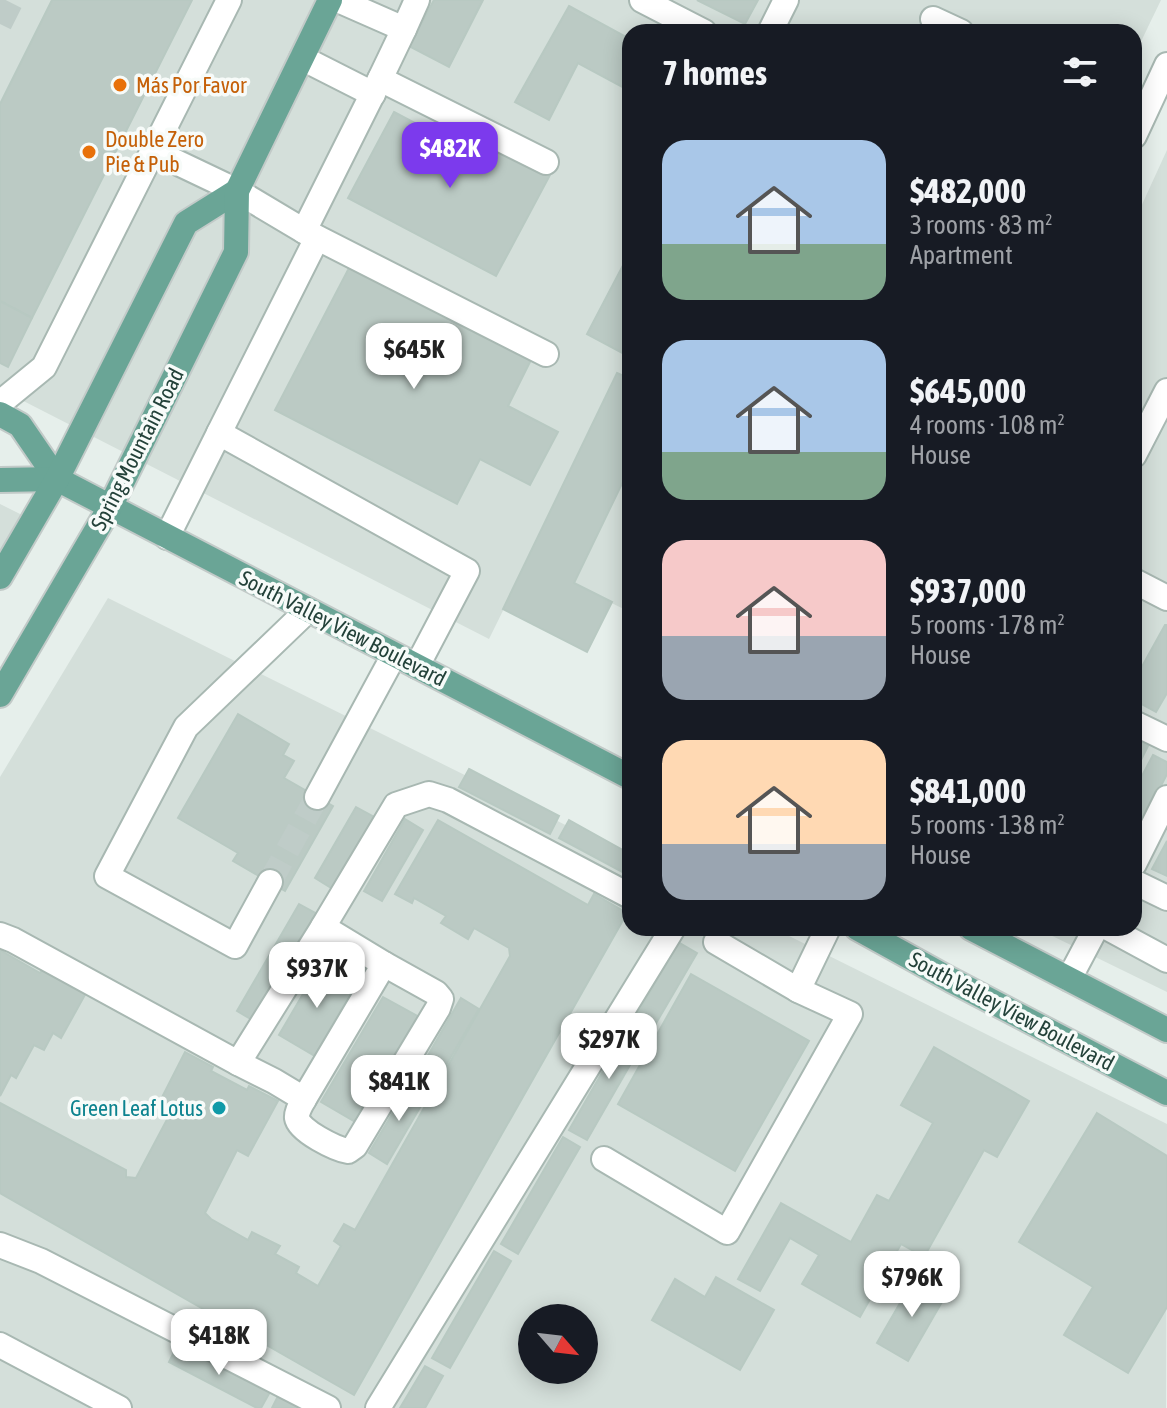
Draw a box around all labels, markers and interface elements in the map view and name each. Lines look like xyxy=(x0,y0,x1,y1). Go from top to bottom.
icon: filters xyxy=(1058,50,1102,94)
text: 7 homes xyxy=(662,53,767,92)
place label: Más Por Favor xyxy=(136,72,247,98)
marker: Más Por Favor xyxy=(111,76,129,94)
pin: $482K xyxy=(394,122,506,190)
place label: Double Zero Pie & Pub xyxy=(105,126,204,177)
text: $482K xyxy=(420,133,480,163)
marker: Double Zero Pie & Pub xyxy=(80,143,98,161)
text: $482,000 xyxy=(910,171,1026,210)
icon: home xyxy=(726,172,822,268)
text: 3 rooms · 83 m² xyxy=(910,210,1052,240)
text: Apartment xyxy=(910,240,1013,270)
pin: $645K xyxy=(358,323,470,391)
text: $645K xyxy=(384,334,444,364)
street label: Spring Mountain Road xyxy=(85,364,189,534)
text: $645,000 xyxy=(910,371,1026,410)
icon: home xyxy=(726,372,822,468)
text: 4 rooms · 108 m² xyxy=(910,410,1065,440)
text: House xyxy=(910,440,971,470)
street label: South Valley View Boulevard xyxy=(235,565,451,691)
text: $937,000 xyxy=(910,571,1026,610)
icon: home xyxy=(726,572,822,668)
text: 5 rooms · 178 m² xyxy=(910,610,1065,640)
text: House xyxy=(910,640,971,670)
text: $841,000 xyxy=(910,771,1026,810)
icon: home xyxy=(726,772,822,868)
text: 5 rooms · 138 m² xyxy=(910,810,1065,840)
text: House xyxy=(910,840,971,870)
pin: $937K xyxy=(261,942,373,1010)
street label: South Valley View Boulevard xyxy=(905,946,1119,1076)
text: $937K xyxy=(287,953,347,983)
pin: $297K xyxy=(553,1013,665,1081)
text: $297K xyxy=(579,1024,639,1054)
pin: $841K xyxy=(343,1055,455,1123)
text: $841K xyxy=(369,1066,429,1096)
place label: Green Leaf Lotus xyxy=(70,1095,203,1121)
marker: Green Leaf Lotus xyxy=(210,1099,228,1117)
pin: $796K xyxy=(856,1251,968,1319)
text: $796K xyxy=(882,1262,942,1292)
north arrow xyxy=(518,1304,598,1384)
map controls xyxy=(518,1304,598,1384)
pin: $418K xyxy=(163,1309,275,1377)
text: $418K xyxy=(189,1320,249,1350)

